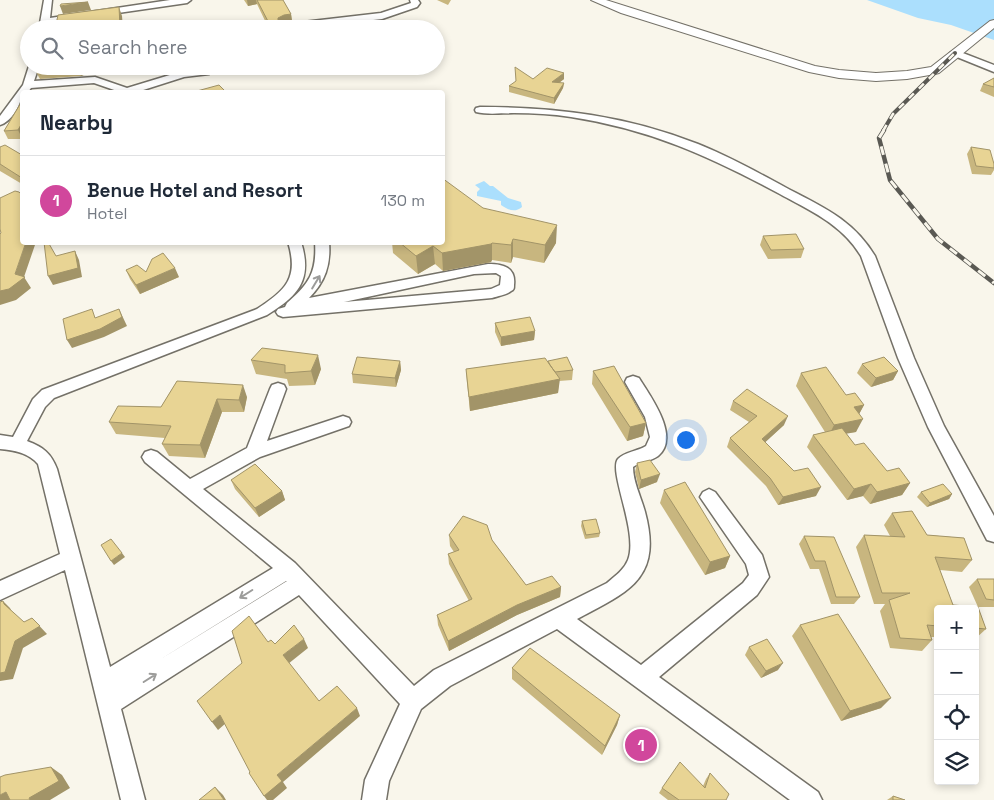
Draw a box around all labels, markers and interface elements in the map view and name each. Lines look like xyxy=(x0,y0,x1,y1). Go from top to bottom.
search box xyxy=(20,20,445,75)
icon: search xyxy=(38,34,66,62)
text: Search here xyxy=(78,35,188,60)
text: Nearby xyxy=(40,109,113,136)
text: Benue Hotel and Resort xyxy=(87,178,303,203)
text: 1 xyxy=(52,190,60,211)
text: 130 m xyxy=(381,190,425,211)
text: Hotel xyxy=(87,203,128,224)
one-way arrow xyxy=(311,275,321,289)
your location xyxy=(673,427,699,453)
one-way arrow xyxy=(240,590,254,600)
map controls xyxy=(934,605,979,785)
button: + xyxy=(934,605,979,650)
button: − xyxy=(934,650,979,695)
one-way arrow xyxy=(142,672,156,682)
button: locate xyxy=(934,695,979,740)
pin: 1 xyxy=(625,726,657,764)
button: layers xyxy=(934,740,979,785)

